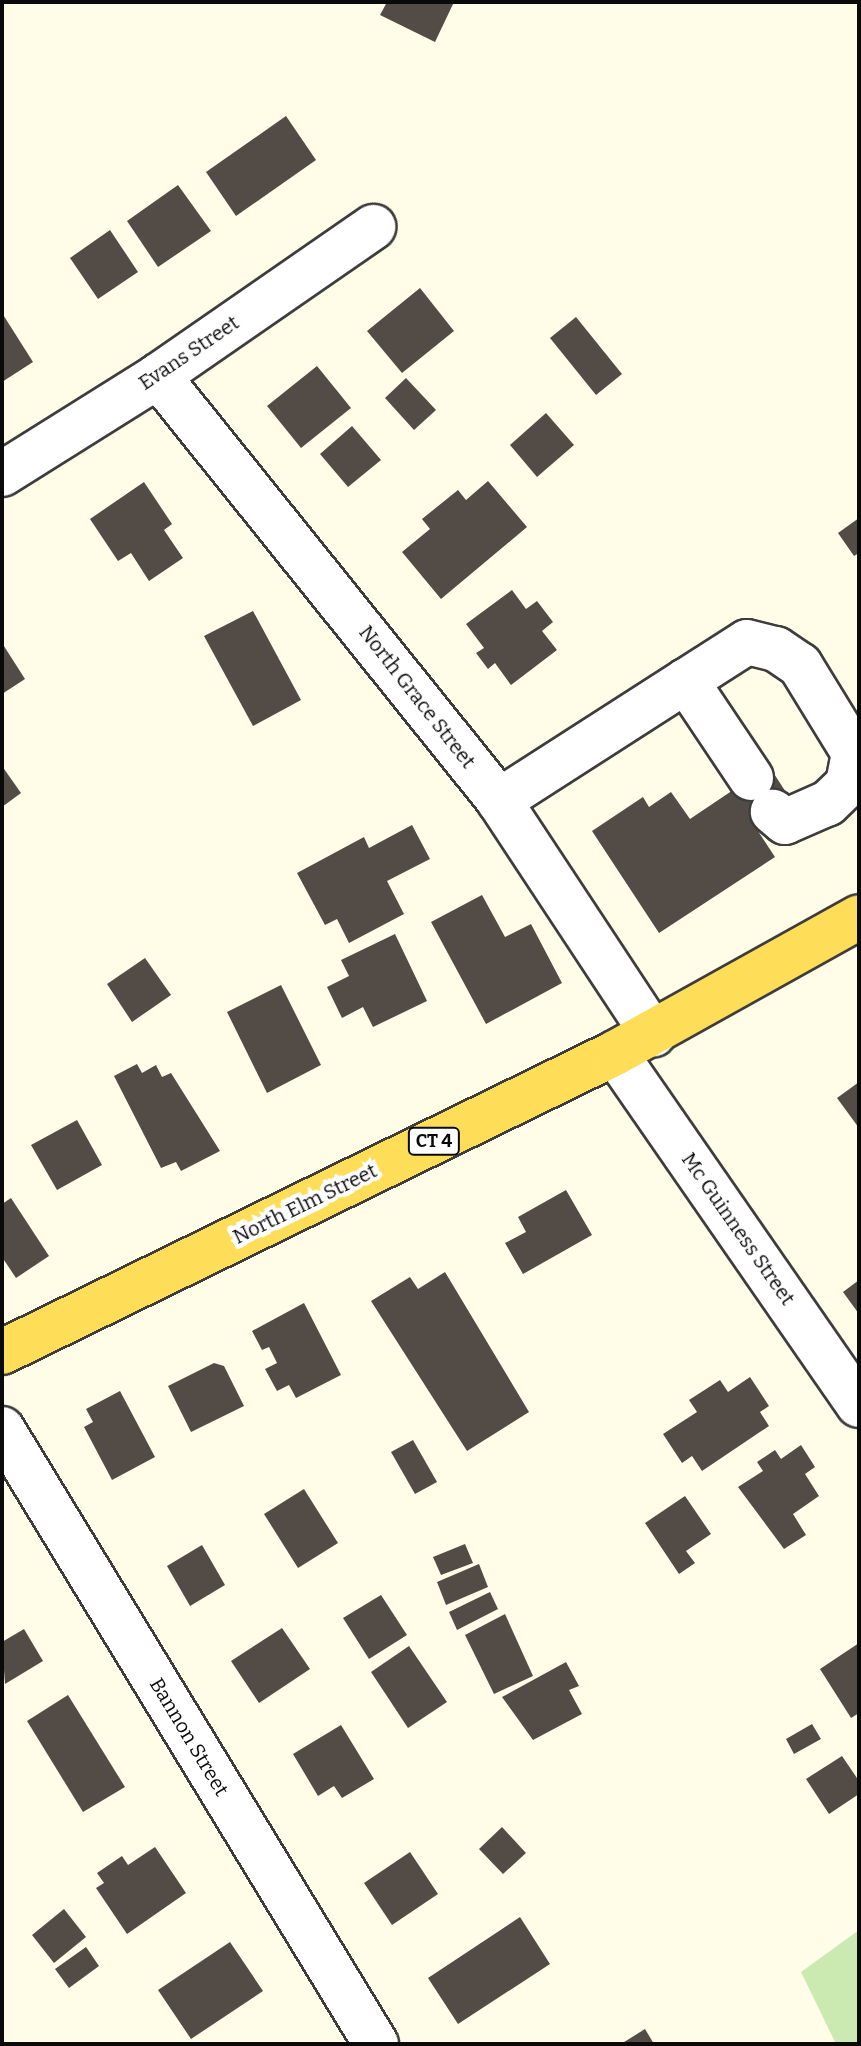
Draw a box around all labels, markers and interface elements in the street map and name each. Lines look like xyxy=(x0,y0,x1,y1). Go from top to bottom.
street label: Evans Street xyxy=(134,311,244,395)
street label: North Grace Street xyxy=(354,621,480,773)
road number: CT 4 xyxy=(406,1127,462,1155)
street label: Mc Guinness Street xyxy=(676,1148,800,1310)
street label: North Elm Street xyxy=(229,1159,381,1249)
street label: Bannon Street xyxy=(144,1674,234,1800)

